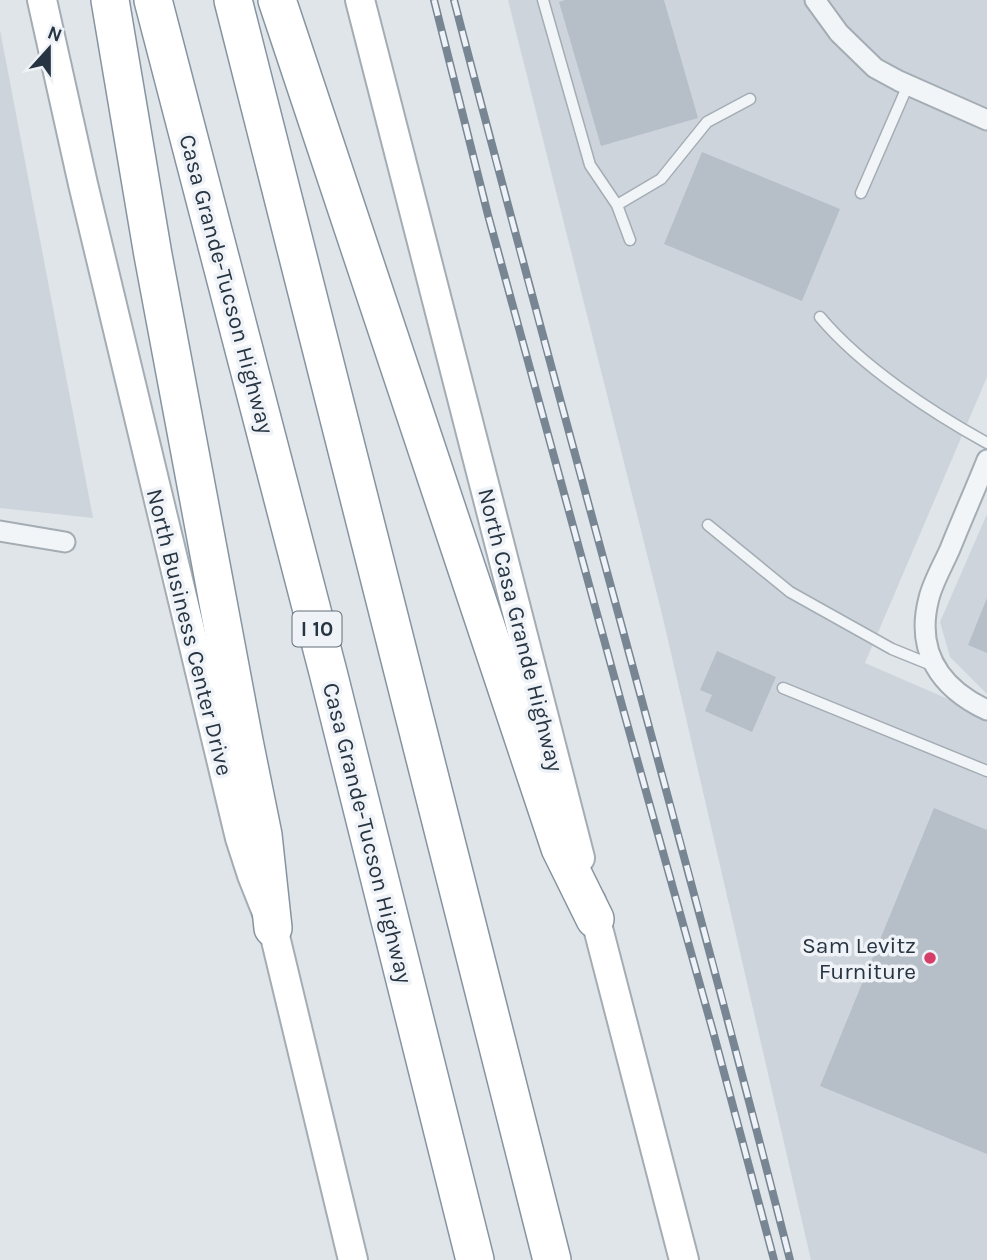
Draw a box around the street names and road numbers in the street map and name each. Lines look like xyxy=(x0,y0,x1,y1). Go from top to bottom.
street label: Casa Grande-Tucson Highway xyxy=(173,131,280,437)
street label: North Business Center Drive xyxy=(141,486,238,778)
street label: North Casa Grande Highway xyxy=(472,486,569,775)
road number: I 10 xyxy=(292,612,342,646)
street label: Casa Grande-Tucson Highway xyxy=(317,680,418,987)

